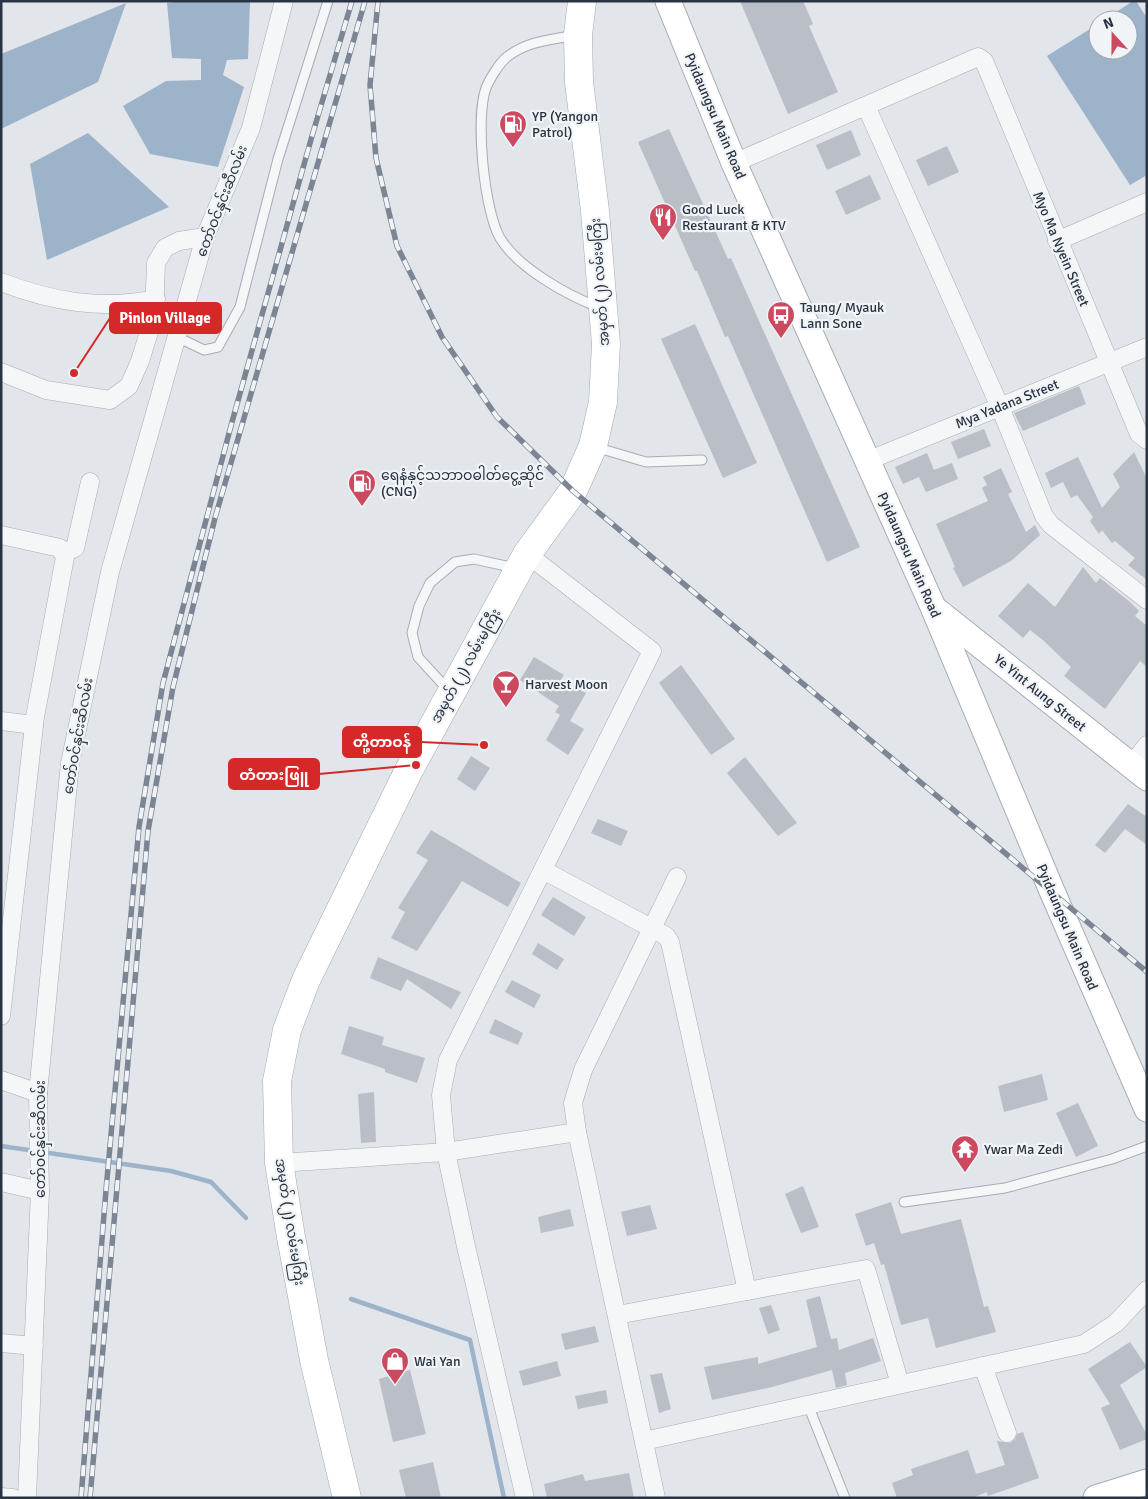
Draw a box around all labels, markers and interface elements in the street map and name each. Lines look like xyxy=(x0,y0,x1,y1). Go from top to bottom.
north arrow xyxy=(1088,10,1138,60)
text: N xyxy=(1101,14,1116,33)
street label: Pyidaungsu Main Road xyxy=(681,50,749,182)
place label: YP (Yangon Patrol) xyxy=(532,108,598,141)
fuel station icon: YP (Yangon Patrol) xyxy=(498,109,528,148)
street label: တော်ဝင်နှင်းဆီလမ်း xyxy=(191,142,254,260)
street label: Myo Ma Nyein Street xyxy=(1029,189,1093,309)
place label: Good Luck Restaurant & KTV xyxy=(682,201,786,234)
restaurant icon: Good Luck Restaurant & KTV xyxy=(648,202,678,241)
street label: အမှတ် (၂) လမ်းမကြီး xyxy=(585,217,616,347)
place label: Taung/ Myauk Lann Sone xyxy=(800,299,884,332)
bus stop icon: Taung/ Myauk Lann Sone xyxy=(766,300,796,339)
callout: Pinlon Village xyxy=(110,303,221,333)
text: Pinlon Village xyxy=(119,309,211,327)
street label: Mya Yadana Street xyxy=(953,375,1061,433)
place label: ရေနံနှင့်သဘာဝဓါတ်ငွေ့ဆိုင် (CNG) xyxy=(381,465,544,500)
fuel station icon: ရေနံနှင့်သဘာဝဓါတ်ငွေ့ဆိုင် (CNG) xyxy=(347,468,377,507)
street label: Pyidaungsu Main Road xyxy=(874,490,944,620)
street label: အမှတ် (၂) လမ်းမကြီး xyxy=(426,605,507,728)
street label: Ye Yint Aung Street xyxy=(991,651,1089,735)
bar icon: Harvest Moon xyxy=(491,669,521,708)
street label: တော်ဝင်နှင်းဆီလမ်း xyxy=(57,676,100,796)
place label: Harvest Moon xyxy=(525,676,608,693)
callout: တို့တာဝန် xyxy=(343,727,421,757)
text: တို့တာဝန် xyxy=(353,732,411,754)
callout: တံတားဖြူ xyxy=(229,759,319,789)
text: တံတားဖြူ xyxy=(239,766,310,787)
street label: Pyidaungsu Main Road xyxy=(1033,861,1101,993)
street label: တော်ဝင်နှင်းဆီလမ်း xyxy=(30,1080,52,1198)
temple icon: Ywar Ma Zedi xyxy=(950,1134,980,1173)
place label: Ywar Ma Zedi xyxy=(984,1141,1063,1158)
street label: အမှတ် (၂) လမ်းမကြီး xyxy=(269,1157,310,1287)
shop icon: Wai Yan xyxy=(380,1346,410,1385)
place label: Wai Yan xyxy=(414,1353,461,1370)

